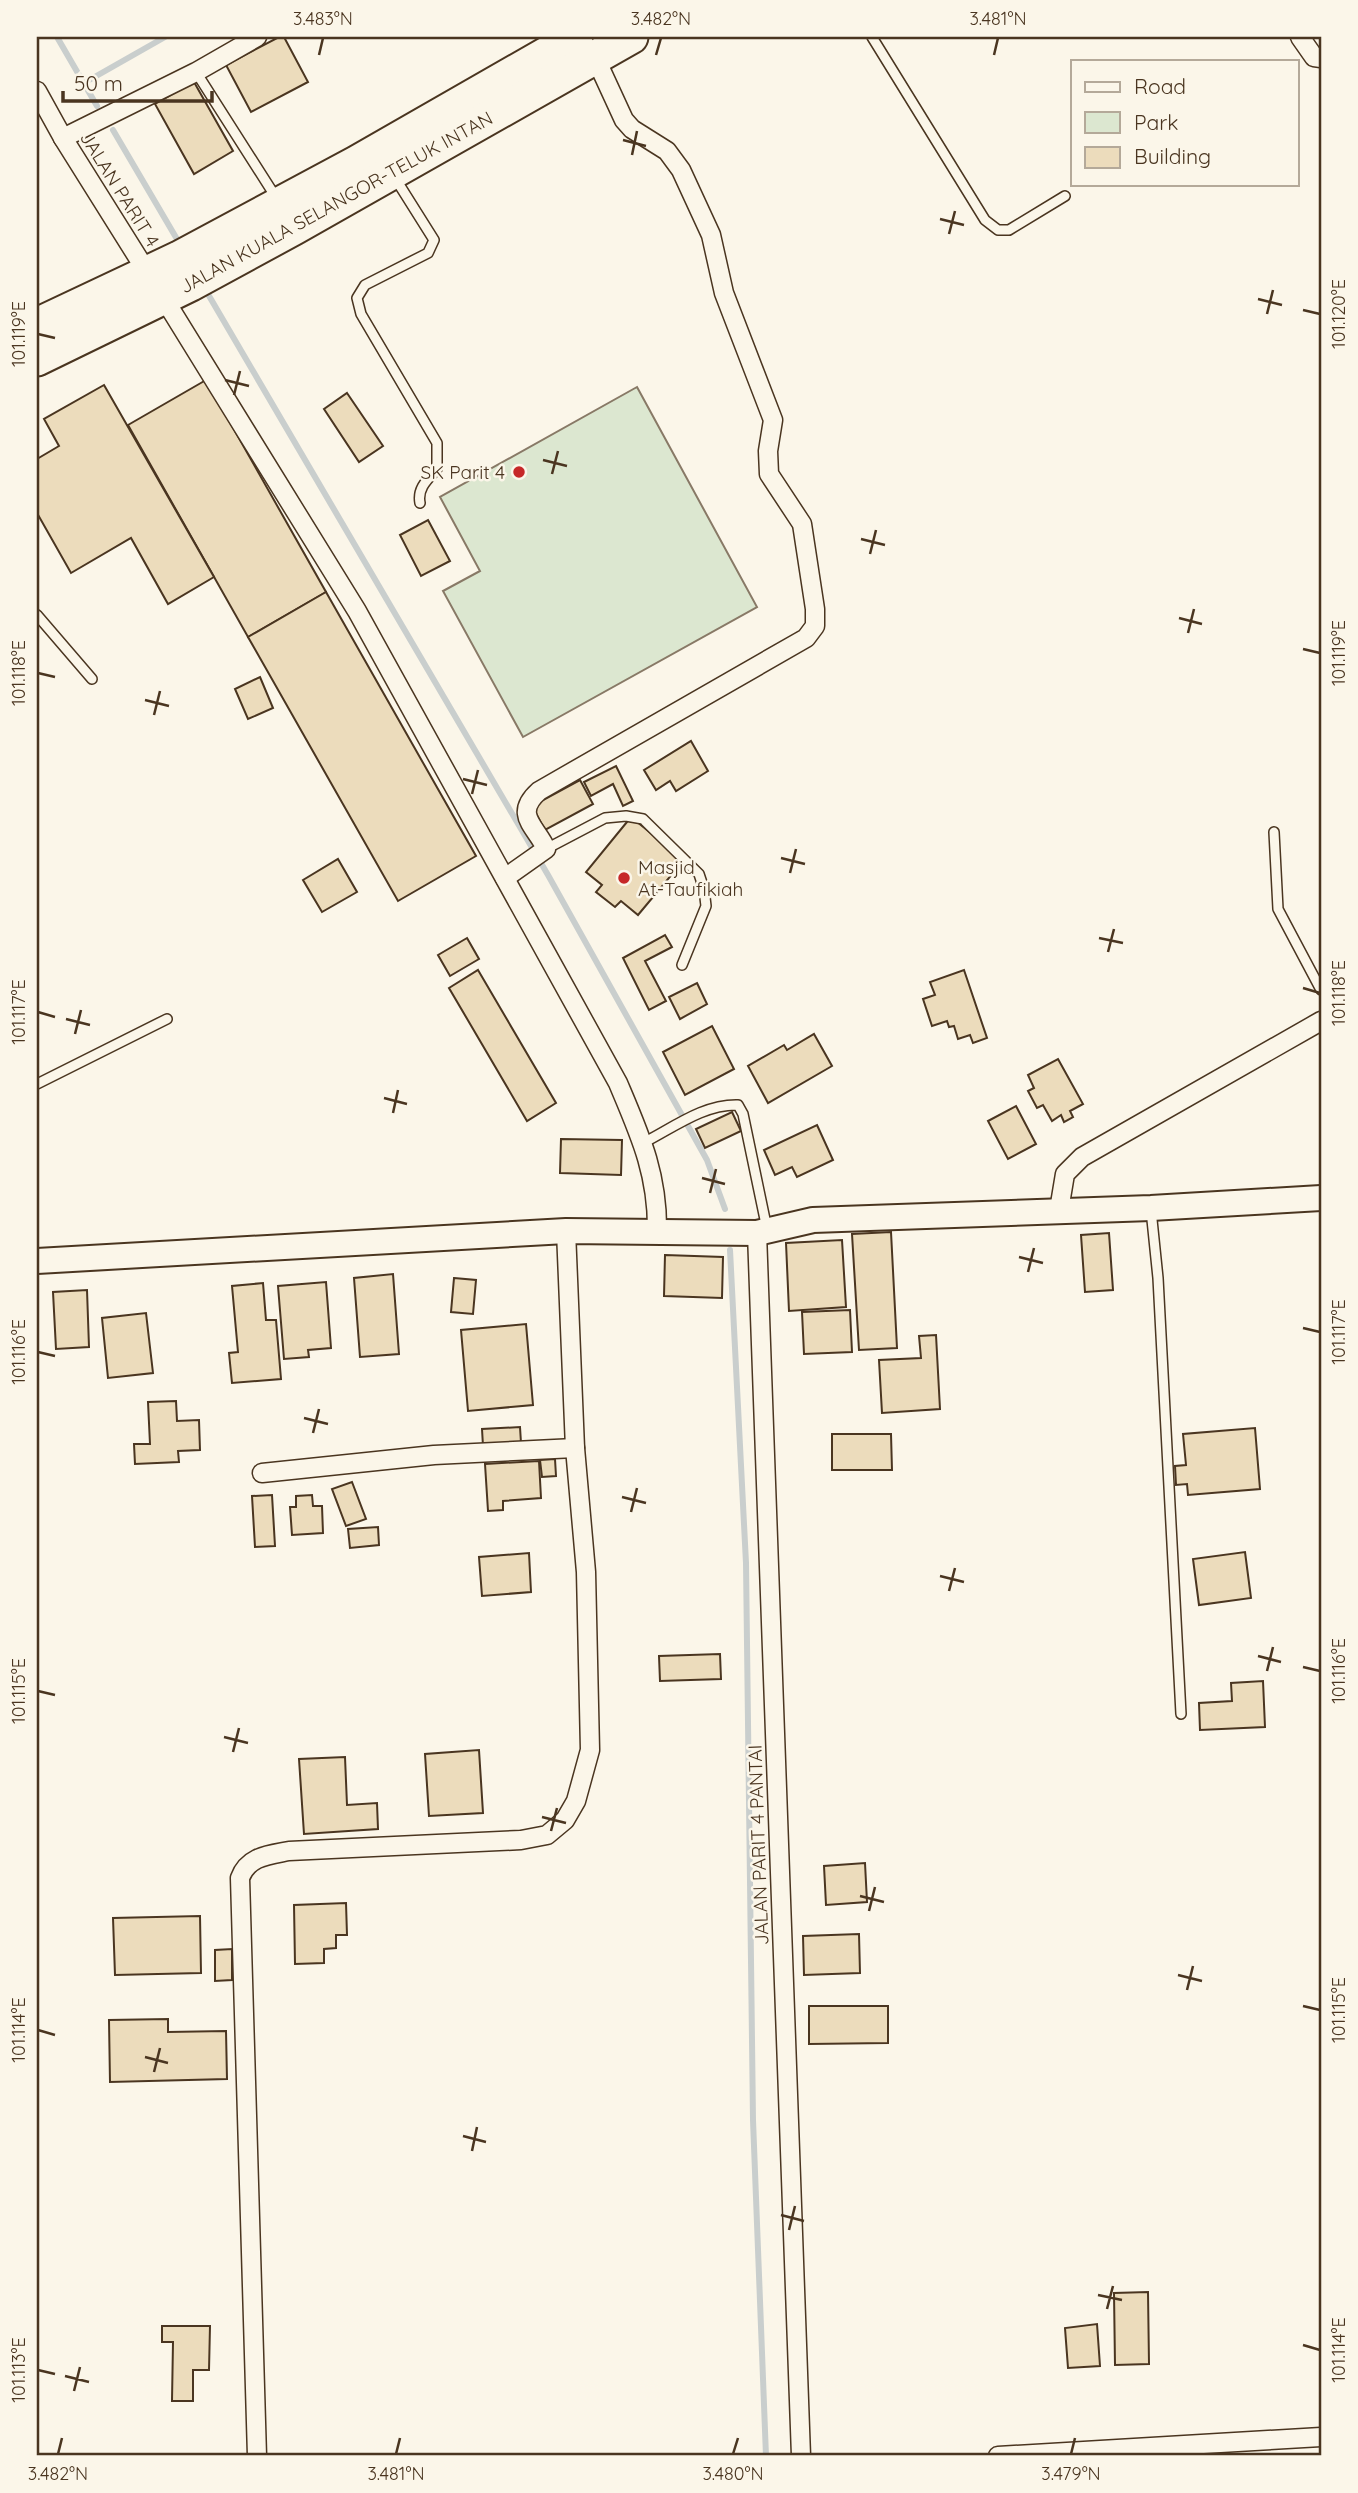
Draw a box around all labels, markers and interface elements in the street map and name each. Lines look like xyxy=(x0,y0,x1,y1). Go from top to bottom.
text: 3.483°N xyxy=(293,7,353,30)
text: 3.482°N xyxy=(631,7,691,30)
text: 3.481°N xyxy=(969,7,1027,30)
scale bar xyxy=(63,60,212,104)
legend xyxy=(1071,60,1298,186)
text: 50 m xyxy=(74,70,123,96)
text: Road xyxy=(1134,73,1186,99)
street label: JALAN KUALA SELANGOR-TELUK INTAN xyxy=(175,106,497,298)
text: Park xyxy=(1134,109,1178,135)
street label: JALAN PARIT 4 xyxy=(75,127,165,251)
text: Building xyxy=(1134,143,1211,169)
text: 101.120°E xyxy=(1327,279,1350,349)
text: 101.119°E xyxy=(7,301,30,367)
place label: SK Parit 4 xyxy=(421,460,505,484)
marker: SK Parit 4 xyxy=(511,464,527,480)
text: 101.119°E xyxy=(1327,620,1350,686)
text: 101.118°E xyxy=(7,640,30,706)
place label: Masjid At-Taufikiah xyxy=(638,855,743,901)
marker: Masjid At-Taufikiah xyxy=(616,870,632,886)
text: 101.118°E xyxy=(1327,960,1350,1026)
text: 101.117°E xyxy=(7,979,30,1045)
text: 101.117°E xyxy=(1327,1299,1350,1365)
text: 101.116°E xyxy=(7,1319,30,1385)
text: 101.116°E xyxy=(1327,1638,1350,1704)
text: 101.115°E xyxy=(7,1658,30,1724)
street label: JALAN PARIT 4 PANTAI xyxy=(743,1744,773,1946)
text: 101.115°E xyxy=(1327,1977,1350,2043)
text: 101.114°E xyxy=(7,1997,30,2063)
text: 101.114°E xyxy=(1327,2317,1350,2383)
text: 101.113°E xyxy=(7,2337,30,2403)
text: 3.482°N xyxy=(28,2462,88,2485)
text: 3.481°N xyxy=(367,2462,425,2485)
text: 3.480°N xyxy=(702,2462,764,2485)
text: 3.479°N xyxy=(1041,2462,1101,2485)

